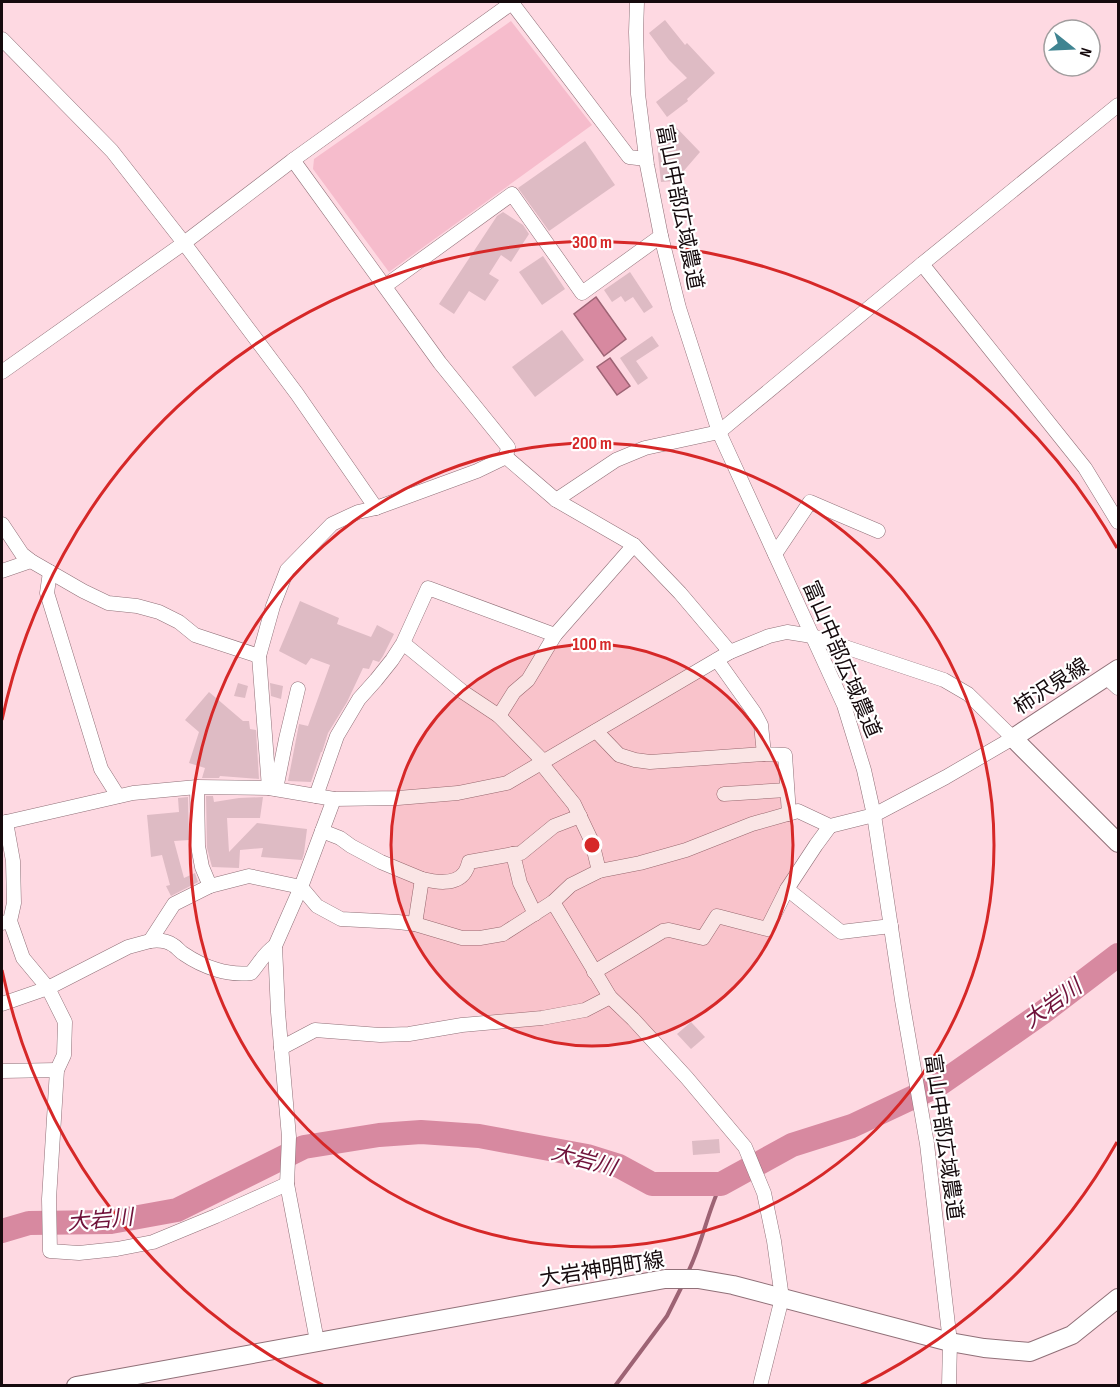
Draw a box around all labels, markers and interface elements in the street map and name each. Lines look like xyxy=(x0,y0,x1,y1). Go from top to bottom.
north arrow xyxy=(1042,18,1102,78)
text: N xyxy=(1074,45,1095,59)
street label: 富山中部広域農道 xyxy=(651,122,708,292)
text: 300 m xyxy=(572,232,612,253)
text: 200 m xyxy=(572,433,612,454)
street label: 富山中部広域農道 xyxy=(797,577,886,741)
text: 100 m xyxy=(573,634,612,655)
street label: 柿沢泉線 xyxy=(1009,653,1093,720)
centre of rings xyxy=(582,835,602,855)
water label: 大岩川 xyxy=(1018,973,1089,1035)
street label: 富山中部広域農道 xyxy=(919,1052,968,1222)
water label: 大岩川 xyxy=(548,1139,621,1183)
water label: 大岩川 xyxy=(66,1204,136,1237)
street label: 大岩神明町線 xyxy=(538,1247,666,1292)

